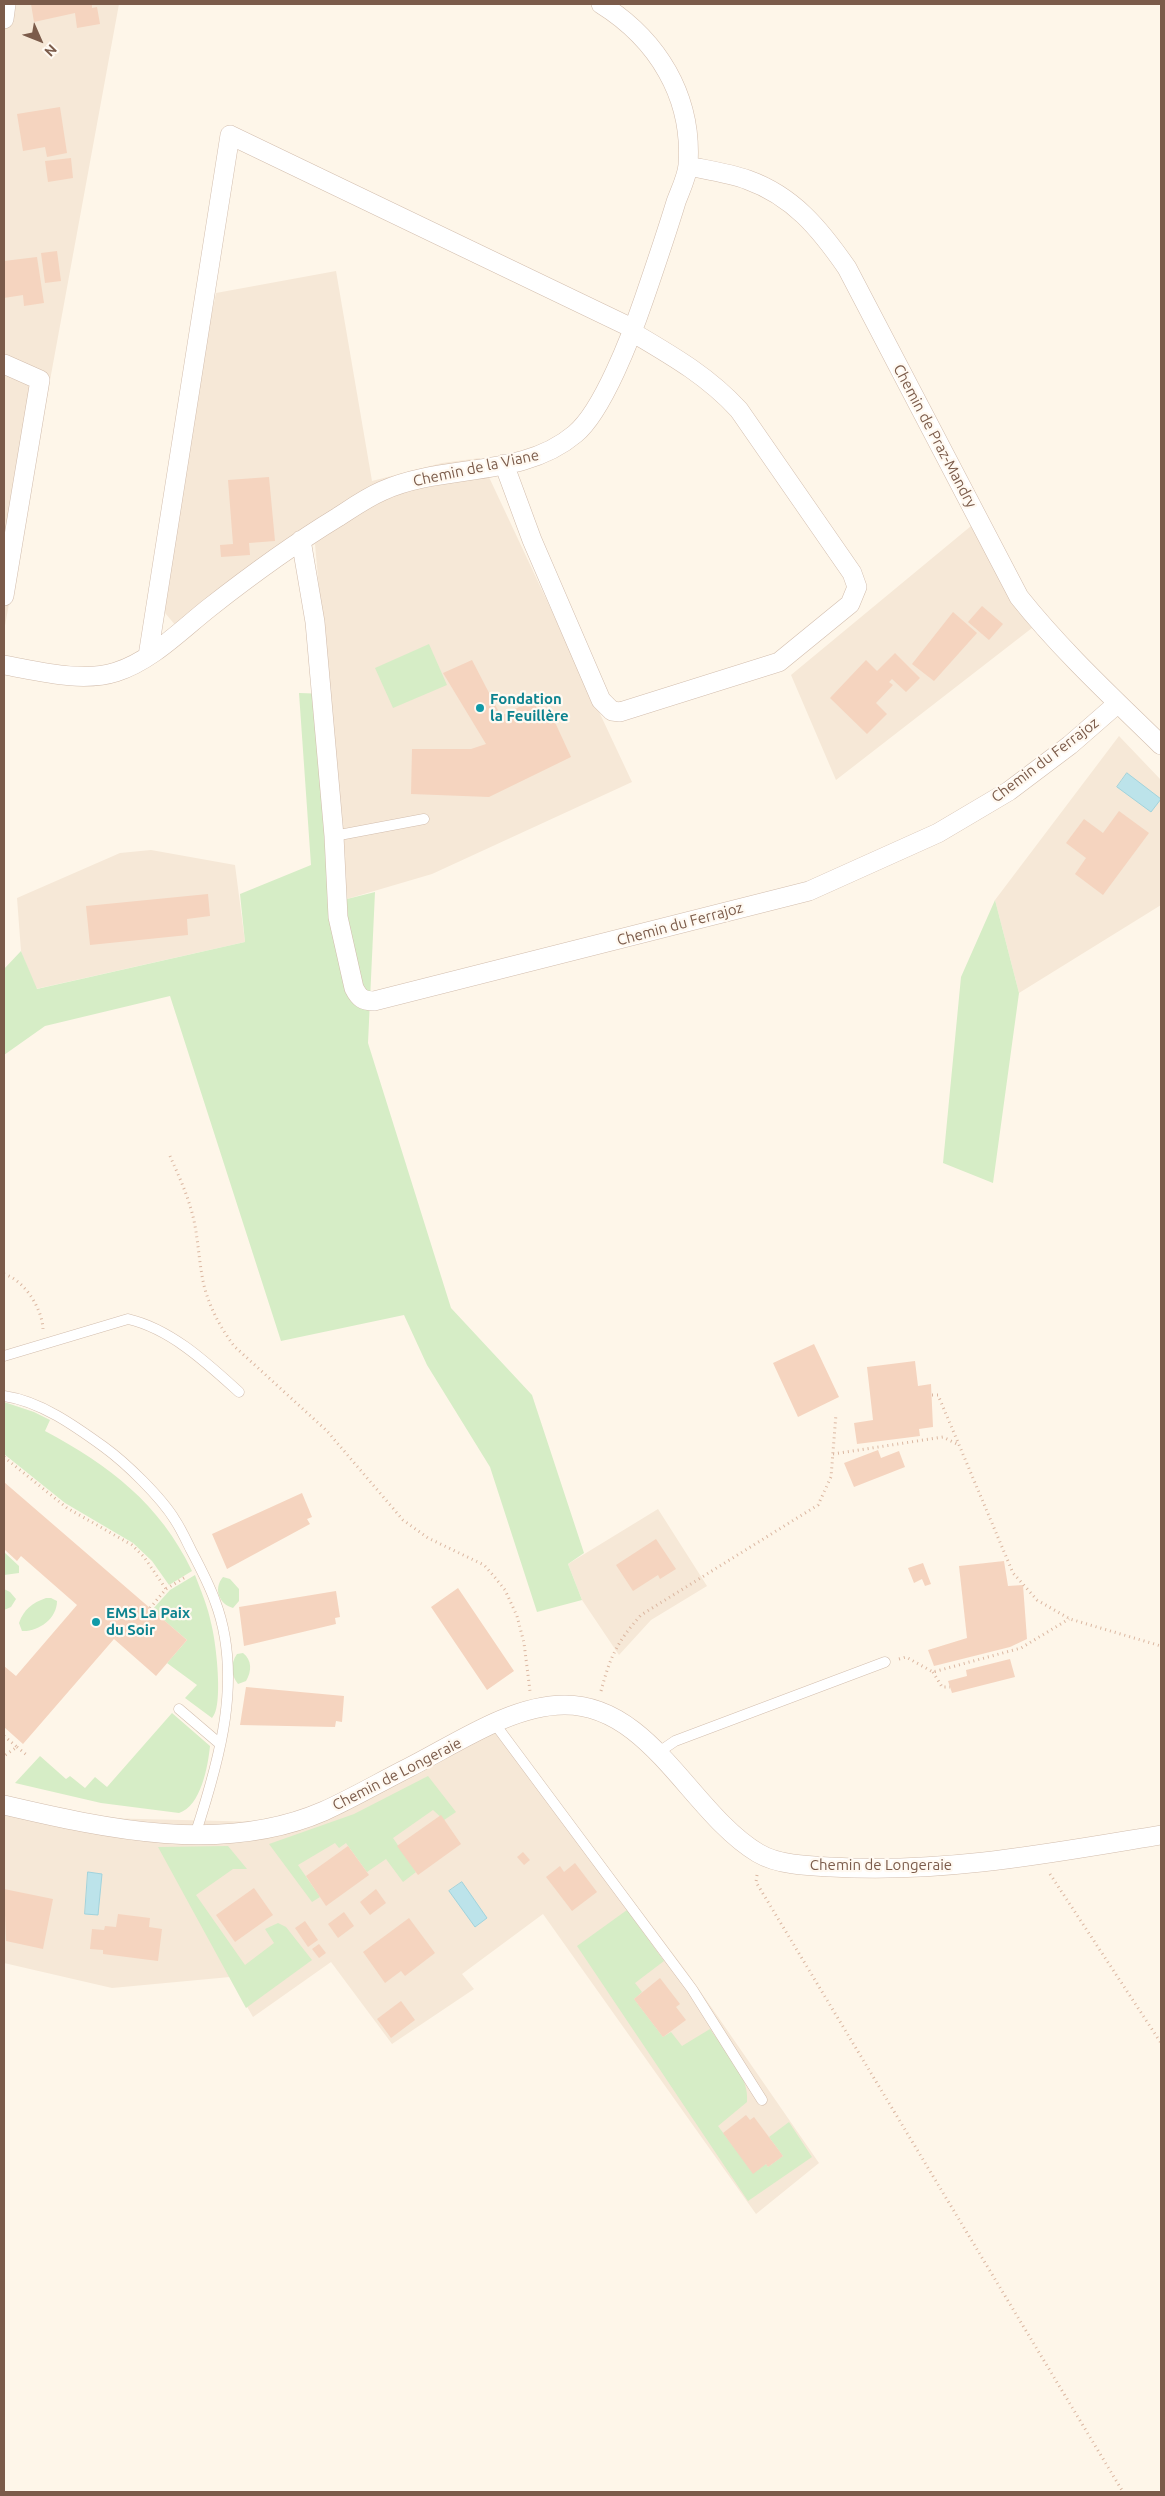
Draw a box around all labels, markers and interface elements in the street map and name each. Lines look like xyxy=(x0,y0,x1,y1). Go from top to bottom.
north arrow xyxy=(15,15,65,65)
text: N xyxy=(41,41,60,60)
street label: Chemin de Praz-Mandry xyxy=(889,361,981,511)
street label: Chemin de la Viane xyxy=(411,446,541,490)
place label: Fondation la Feuillère xyxy=(490,690,569,725)
marker: Fondation la Feuillère xyxy=(474,702,486,714)
street label: Chemin du Ferrajoz xyxy=(988,714,1102,806)
street label: Chemin du Ferrajoz xyxy=(615,899,745,949)
place label: EMS La Paix du Soir xyxy=(106,1604,190,1639)
marker: EMS La Paix du Soir xyxy=(90,1616,102,1628)
street label: Chemin de Longeraie xyxy=(330,1734,464,1814)
street label: Chemin de Longeraie xyxy=(810,1856,952,1874)

